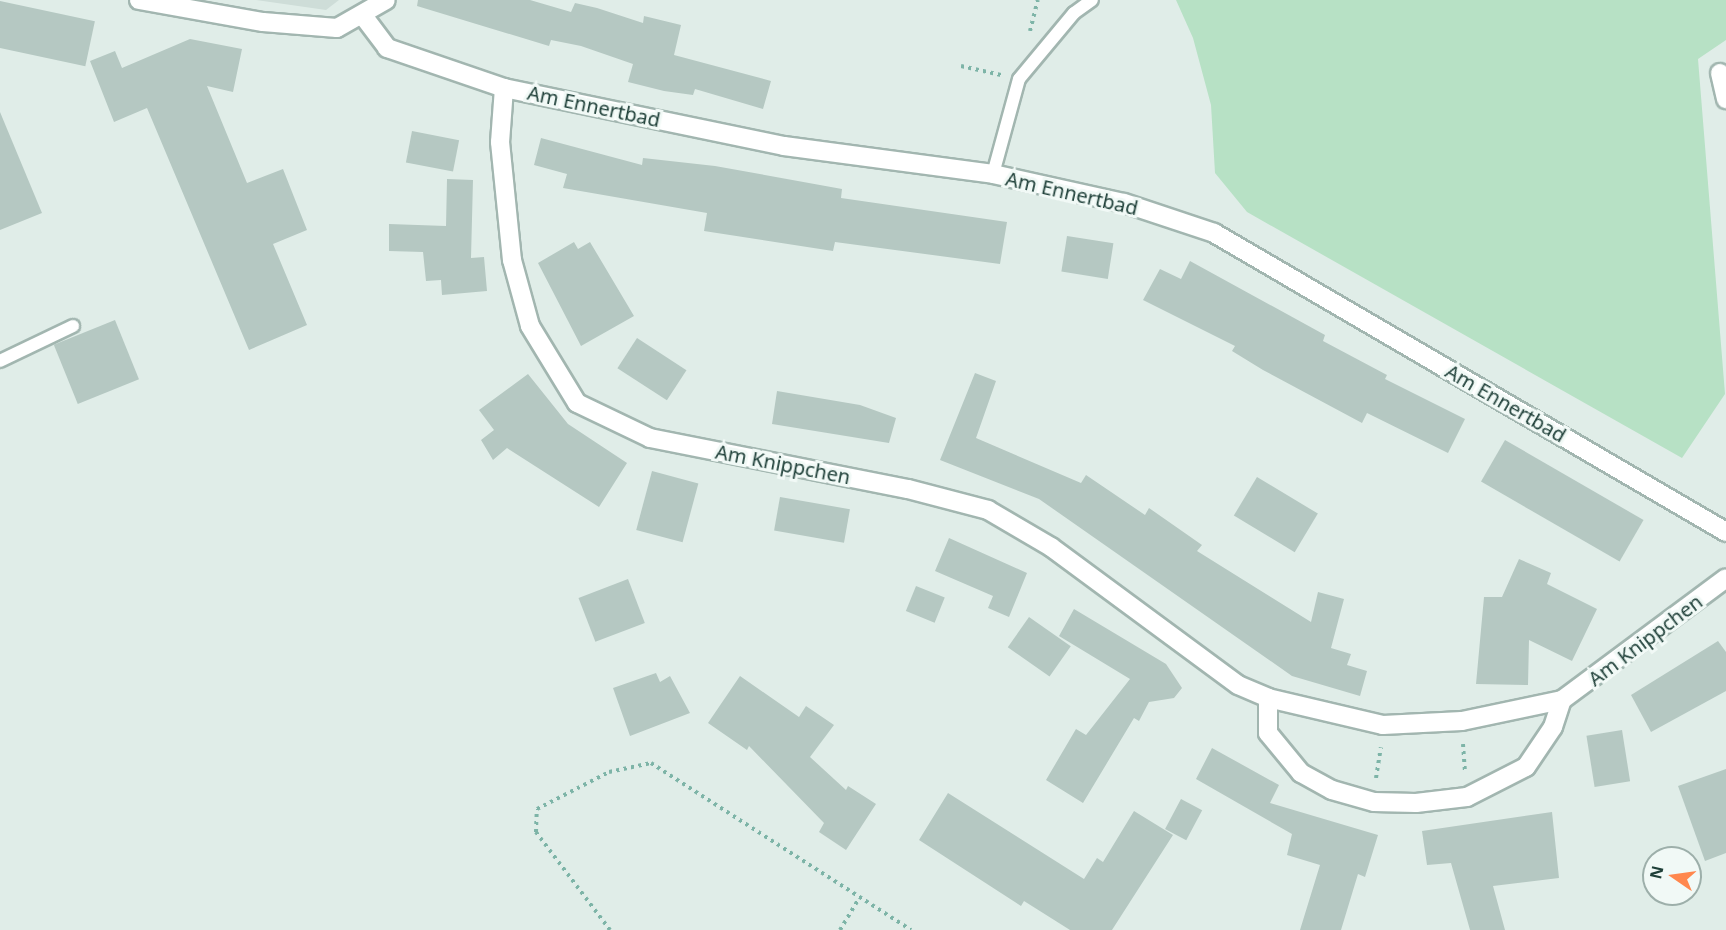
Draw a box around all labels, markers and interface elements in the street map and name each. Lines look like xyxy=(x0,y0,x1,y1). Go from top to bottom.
street label: Am Ennertbad xyxy=(525,80,663,132)
street label: Am Ennertbad xyxy=(1003,166,1141,220)
street label: Am Ennertbad xyxy=(1442,359,1570,447)
street label: Am Knippchen xyxy=(714,439,852,489)
street label: Am Knippchen xyxy=(1583,589,1707,691)
north arrow xyxy=(1642,846,1702,906)
text: N xyxy=(1644,864,1669,881)

